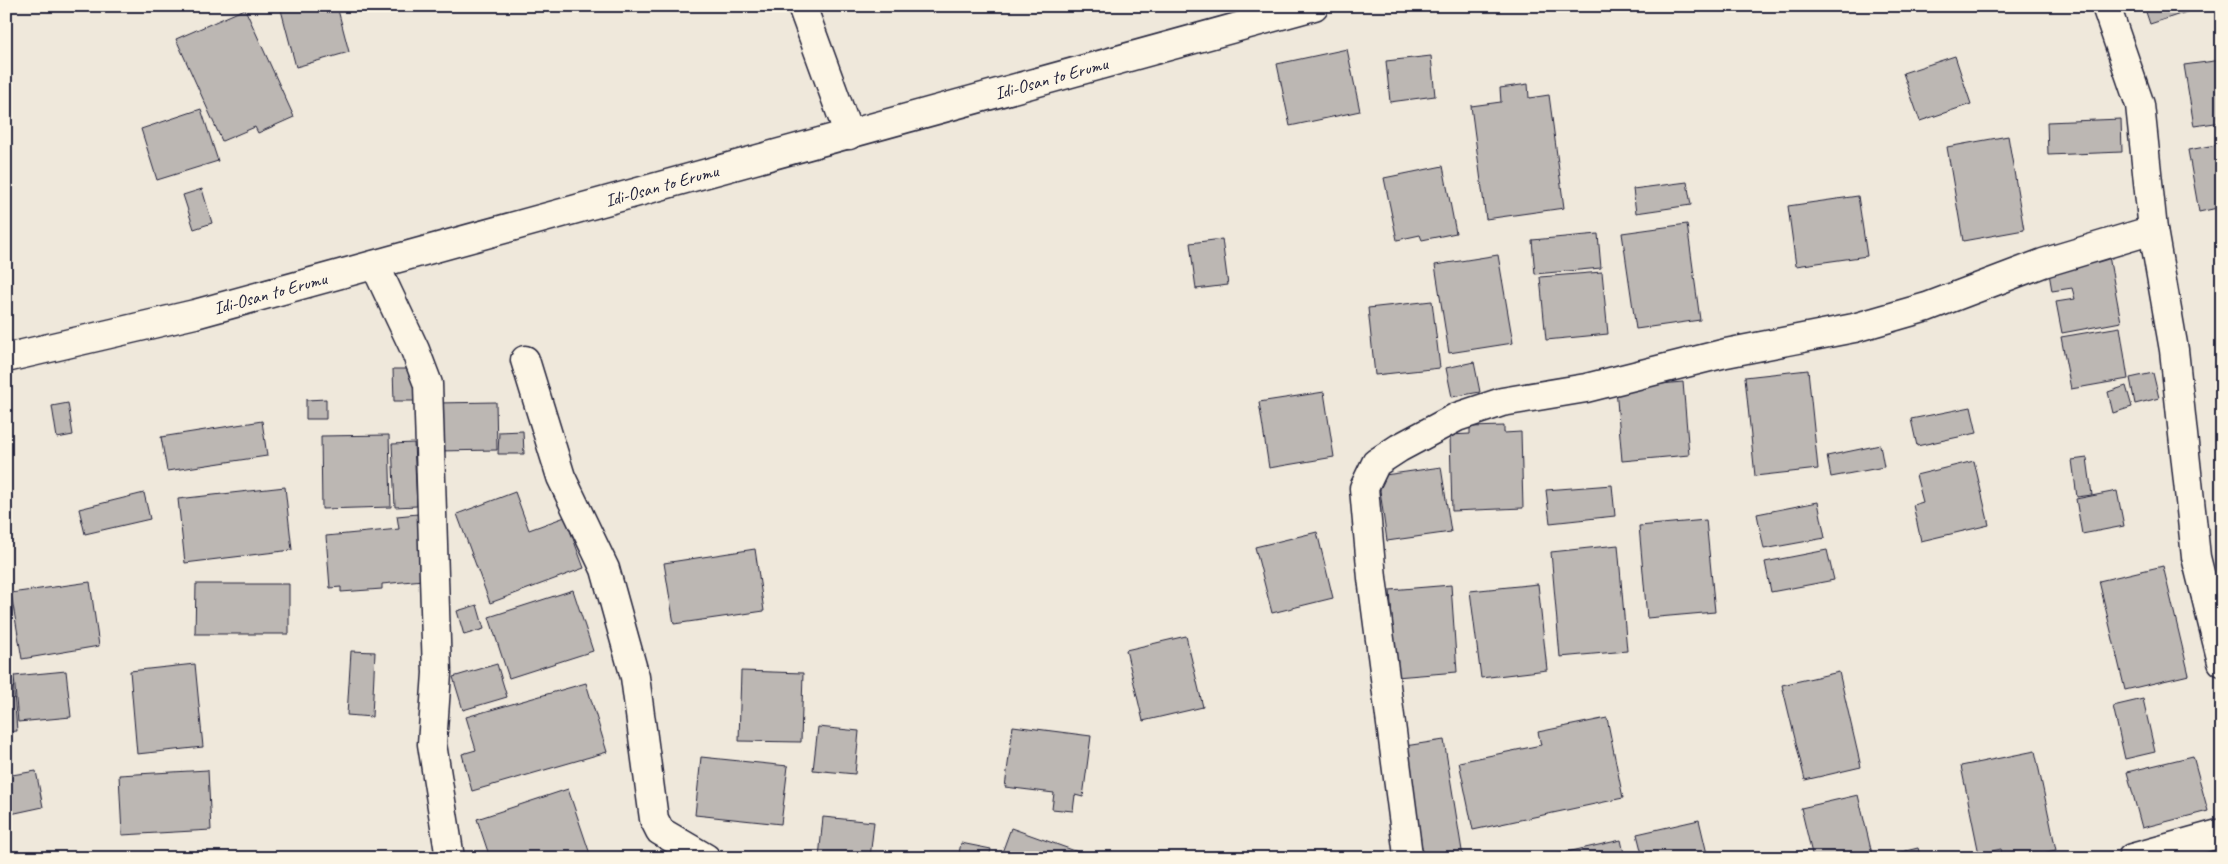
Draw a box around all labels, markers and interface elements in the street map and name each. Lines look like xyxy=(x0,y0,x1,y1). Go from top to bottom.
street label: Idi-Osan to Erumu xyxy=(992,52,1111,104)
street label: Idi-Osan to Erumu xyxy=(603,159,722,212)
street label: Idi-Osan to Erumu xyxy=(211,267,330,319)

